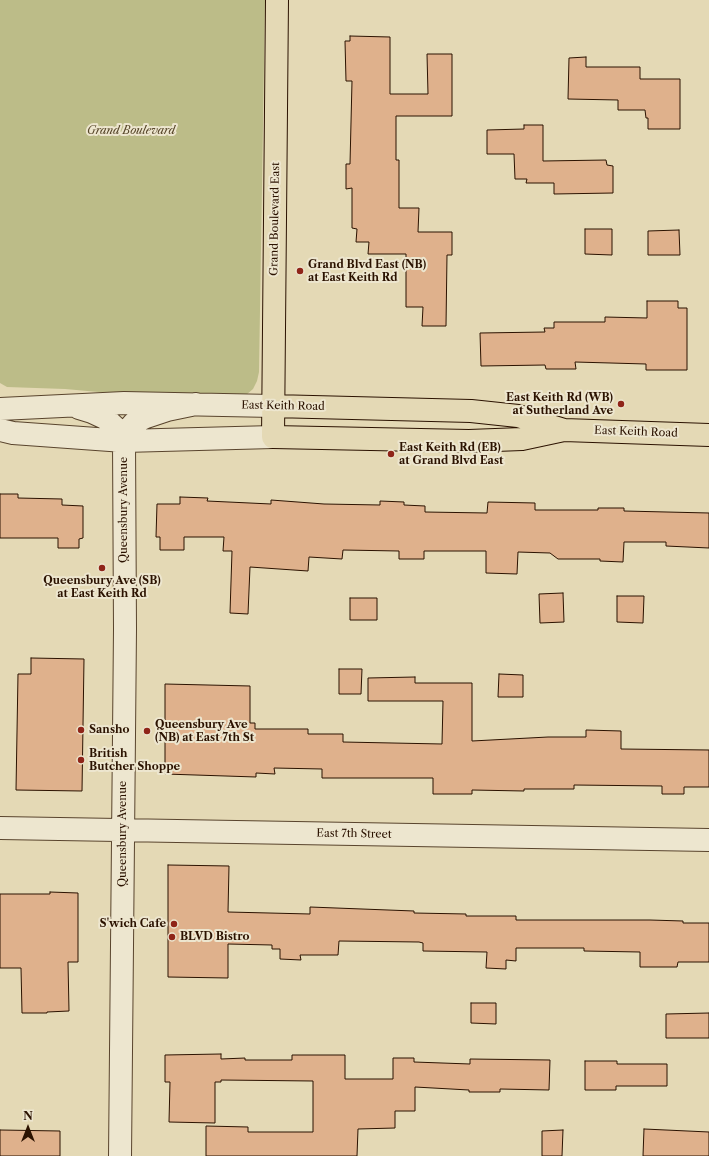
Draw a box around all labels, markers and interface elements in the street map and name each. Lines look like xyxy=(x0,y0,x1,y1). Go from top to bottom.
park label: Grand Boulevard xyxy=(87,124,175,138)
street label: Grand Boulevard East xyxy=(267,162,283,276)
place label: Grand Blvd East (NB) at East Keith Rd xyxy=(308,258,426,284)
marker: Grand Blvd East (NB) at East Keith Rd xyxy=(295,266,305,276)
place label: East Keith Rd (WB) at Sutherland Ave xyxy=(506,391,613,417)
street label: East Keith Road xyxy=(241,399,325,413)
marker: East Keith Rd (WB) at Sutherland Ave xyxy=(616,399,626,409)
street label: East Keith Road xyxy=(594,424,678,440)
place label: East Keith Rd (EB) at Grand Blvd East xyxy=(399,441,503,467)
marker: East Keith Rd (EB) at Grand Blvd East xyxy=(386,449,396,459)
street label: Queensbury Avenue xyxy=(117,457,131,563)
marker: Queensbury Ave (SB) at East Keith Rd xyxy=(97,563,107,573)
place label: Queensbury Ave (SB) at East Keith Rd xyxy=(43,574,161,600)
place label: Queensbury Ave (NB) at East 7th St xyxy=(155,718,254,744)
place label: Sansho xyxy=(89,723,130,737)
marker: Sansho xyxy=(76,725,86,735)
marker: Queensbury Ave (NB) at East 7th St xyxy=(142,726,152,736)
place label: British Butcher Shoppe xyxy=(89,747,180,773)
marker: British Butcher Shoppe xyxy=(76,755,86,765)
street label: Queensbury Avenue xyxy=(116,781,130,887)
street label: East 7th Street xyxy=(316,827,392,841)
place label: S'wich Cafe xyxy=(100,917,166,931)
marker: S'wich Cafe xyxy=(169,919,179,929)
place label: BLVD Bistro xyxy=(180,930,249,944)
marker: BLVD Bistro xyxy=(167,932,177,942)
north arrow xyxy=(8,1108,48,1148)
text: N xyxy=(23,1109,33,1123)

